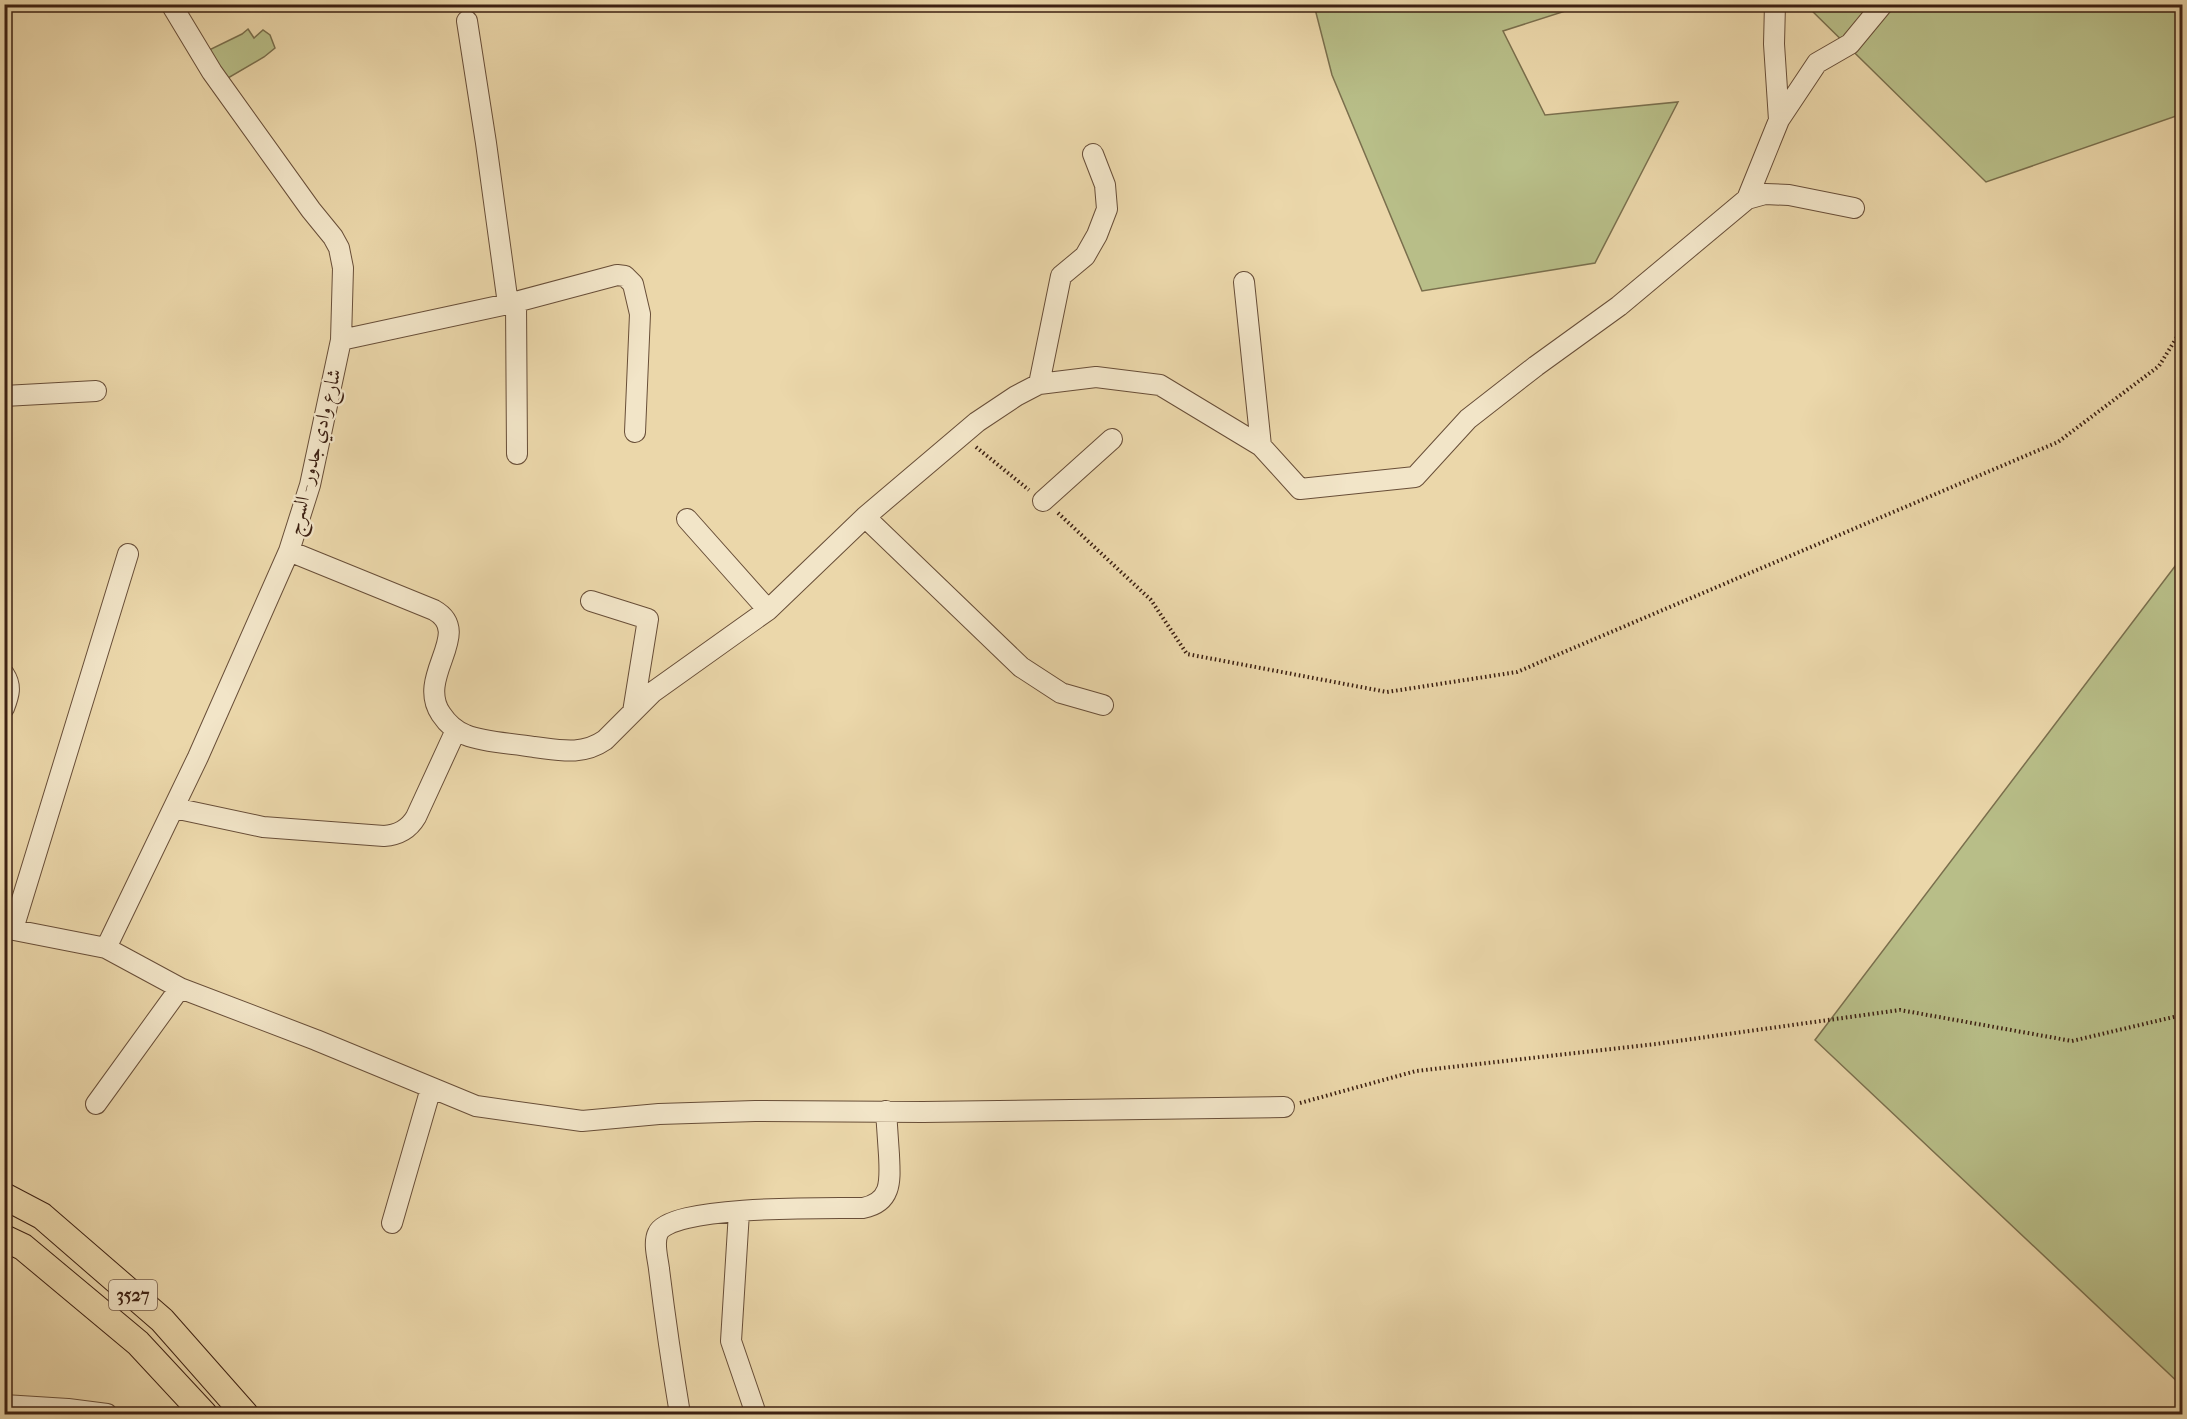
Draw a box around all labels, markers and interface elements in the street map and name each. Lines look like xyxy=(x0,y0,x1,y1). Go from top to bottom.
street label: شارع وادي جدور - السرج xyxy=(282,366,352,539)
road number: 3527 xyxy=(109,1280,157,1310)

